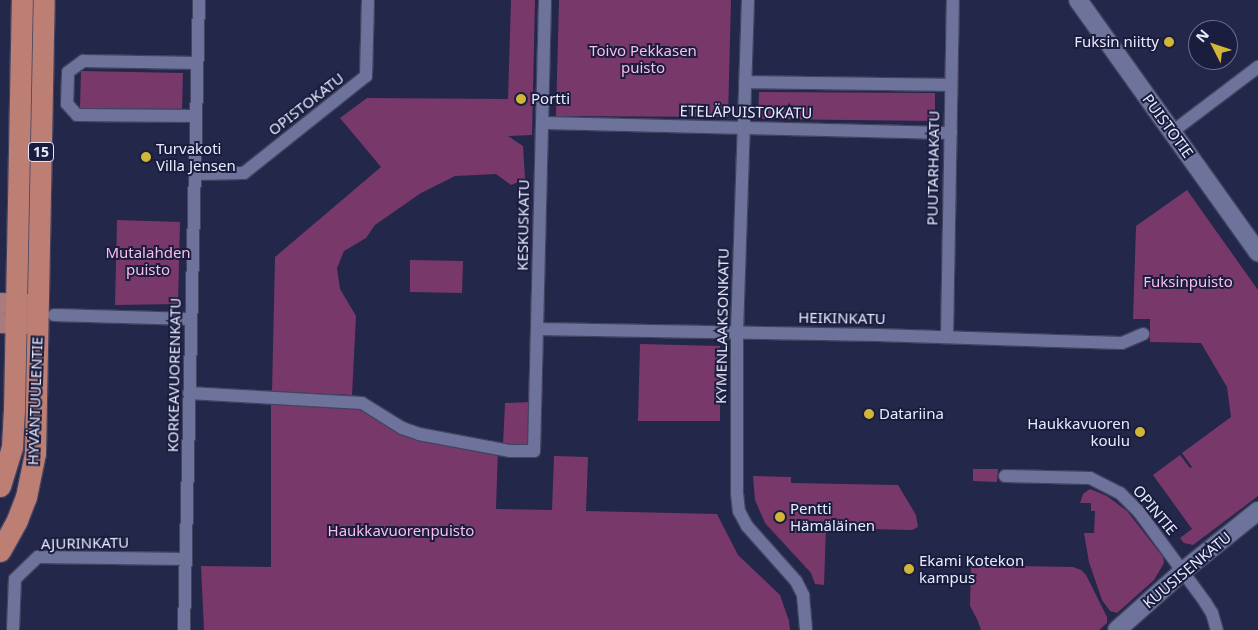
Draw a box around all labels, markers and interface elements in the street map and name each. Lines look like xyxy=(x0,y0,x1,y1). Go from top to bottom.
north arrow xyxy=(1188,20,1238,70)
text: N xyxy=(1191,25,1213,46)
place label: Fuksin niitty xyxy=(1074,33,1159,51)
marker: Fuksin niitty xyxy=(1163,36,1175,48)
park label: Toivo Pekkasen puisto xyxy=(589,41,697,76)
street label: OPISTOKATU xyxy=(265,69,347,139)
place label: Portti xyxy=(531,90,570,108)
street label: PUISTOTIE xyxy=(1139,91,1197,161)
marker: Portti xyxy=(515,93,527,105)
street label: ETELÄPUISTOKATU xyxy=(680,102,812,122)
street label: PUUTARHAKATU xyxy=(923,110,943,226)
place label: Turvakoti Villa Jensen xyxy=(156,139,236,174)
road number: 15 xyxy=(27,140,55,163)
marker: Turvakoti Villa Jensen xyxy=(140,151,152,163)
street label: KESKUSKATU xyxy=(513,179,533,271)
park label: Mutalahden puisto xyxy=(105,243,191,278)
street label: KYMENLAAKSONKATU xyxy=(712,248,732,404)
park label: Fuksinpuisto xyxy=(1143,273,1233,291)
street label: KORKEAVUORENKATU xyxy=(164,298,184,452)
street label: HEIKINKATU xyxy=(798,308,886,328)
street label: HYVÄNTUULENTIE xyxy=(24,336,46,466)
place label: Datariina xyxy=(879,405,944,423)
marker: Datariina xyxy=(863,408,875,420)
place label: Haukkavuoren koulu xyxy=(1027,414,1130,449)
marker: Haukkavuoren koulu xyxy=(1134,426,1146,438)
street label: OPINTIE xyxy=(1129,482,1181,538)
place label: Pentti Hämäläinen xyxy=(790,499,875,534)
marker: Pentti Hämäläinen xyxy=(774,511,786,523)
park label: Haukkavuorenpuisto xyxy=(328,522,474,540)
street label: KUUSISENKATU xyxy=(1139,528,1235,612)
street label: AJURINKATU xyxy=(41,533,129,553)
place label: Ekami Kotekon kampus xyxy=(919,551,1024,586)
marker: Ekami Kotekon kampus xyxy=(903,563,915,575)

